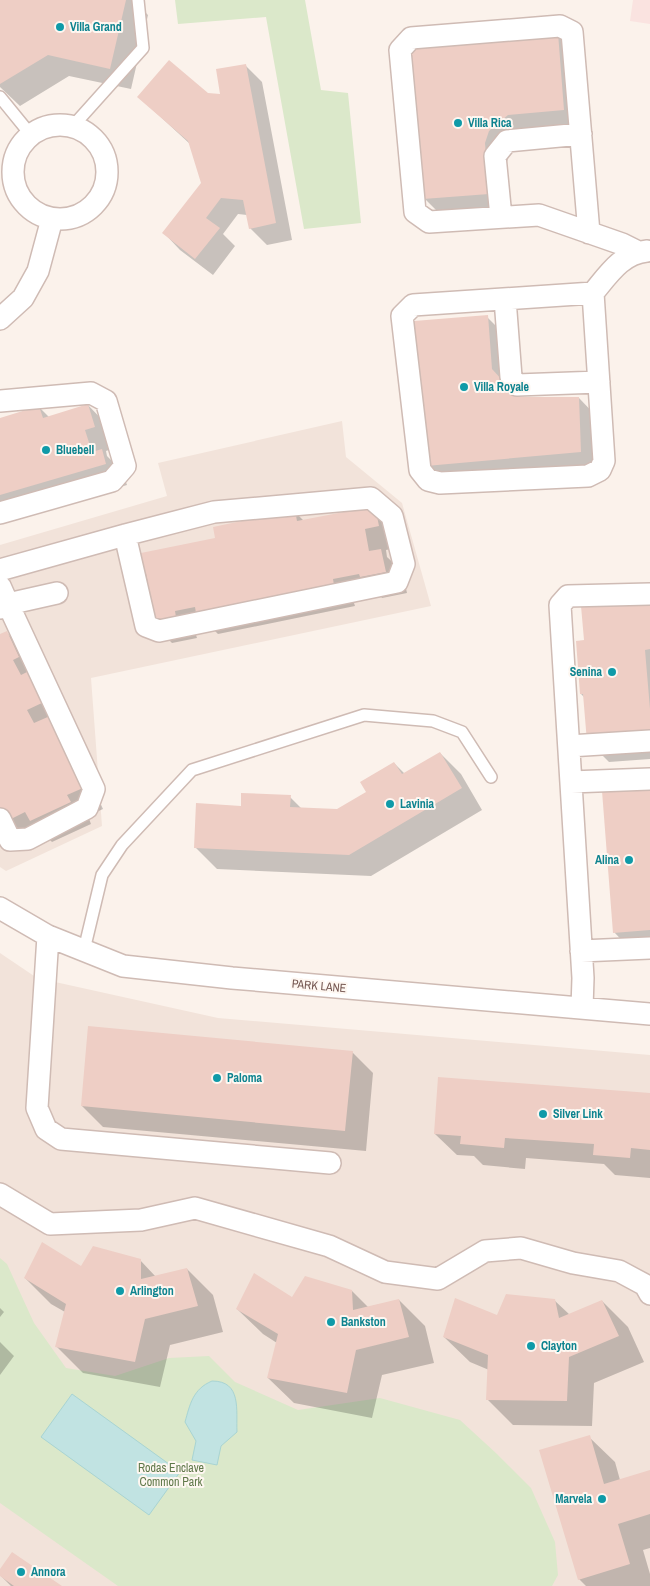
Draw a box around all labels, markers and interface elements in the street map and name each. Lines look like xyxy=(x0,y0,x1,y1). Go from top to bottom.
place label: Villa Grand xyxy=(70,19,122,35)
marker: Villa Grand xyxy=(54,21,66,33)
place label: Villa Rica xyxy=(468,115,512,131)
marker: Villa Rica xyxy=(452,117,464,129)
place label: Villa Royale xyxy=(474,379,530,395)
marker: Villa Royale xyxy=(458,381,470,393)
place label: Bluebell xyxy=(56,442,95,458)
marker: Bluebell xyxy=(40,444,52,456)
place label: Senina xyxy=(570,664,603,680)
marker: Senina xyxy=(606,666,618,678)
place label: Lavinia xyxy=(400,796,434,812)
marker: Lavinia xyxy=(384,798,396,810)
place label: Alina xyxy=(595,852,620,868)
marker: Alina xyxy=(623,854,635,866)
street label: PARK LANE xyxy=(291,976,347,996)
place label: Paloma xyxy=(227,1070,263,1086)
marker: Paloma xyxy=(211,1072,223,1084)
place label: Silver Link xyxy=(553,1106,603,1122)
marker: Silver Link xyxy=(537,1108,549,1120)
place label: Arlington xyxy=(130,1283,174,1299)
marker: Arlington xyxy=(114,1285,126,1297)
place label: Bankston xyxy=(341,1314,386,1330)
marker: Bankston xyxy=(325,1316,337,1328)
place label: Clayton xyxy=(541,1338,577,1354)
marker: Clayton xyxy=(525,1340,537,1352)
park label: Rodas Enclave Common Park xyxy=(138,1460,204,1490)
place label: Marvela xyxy=(555,1491,593,1507)
marker: Marvela xyxy=(596,1493,608,1505)
place label: Annora xyxy=(31,1564,66,1580)
marker: Annora xyxy=(15,1566,27,1578)

